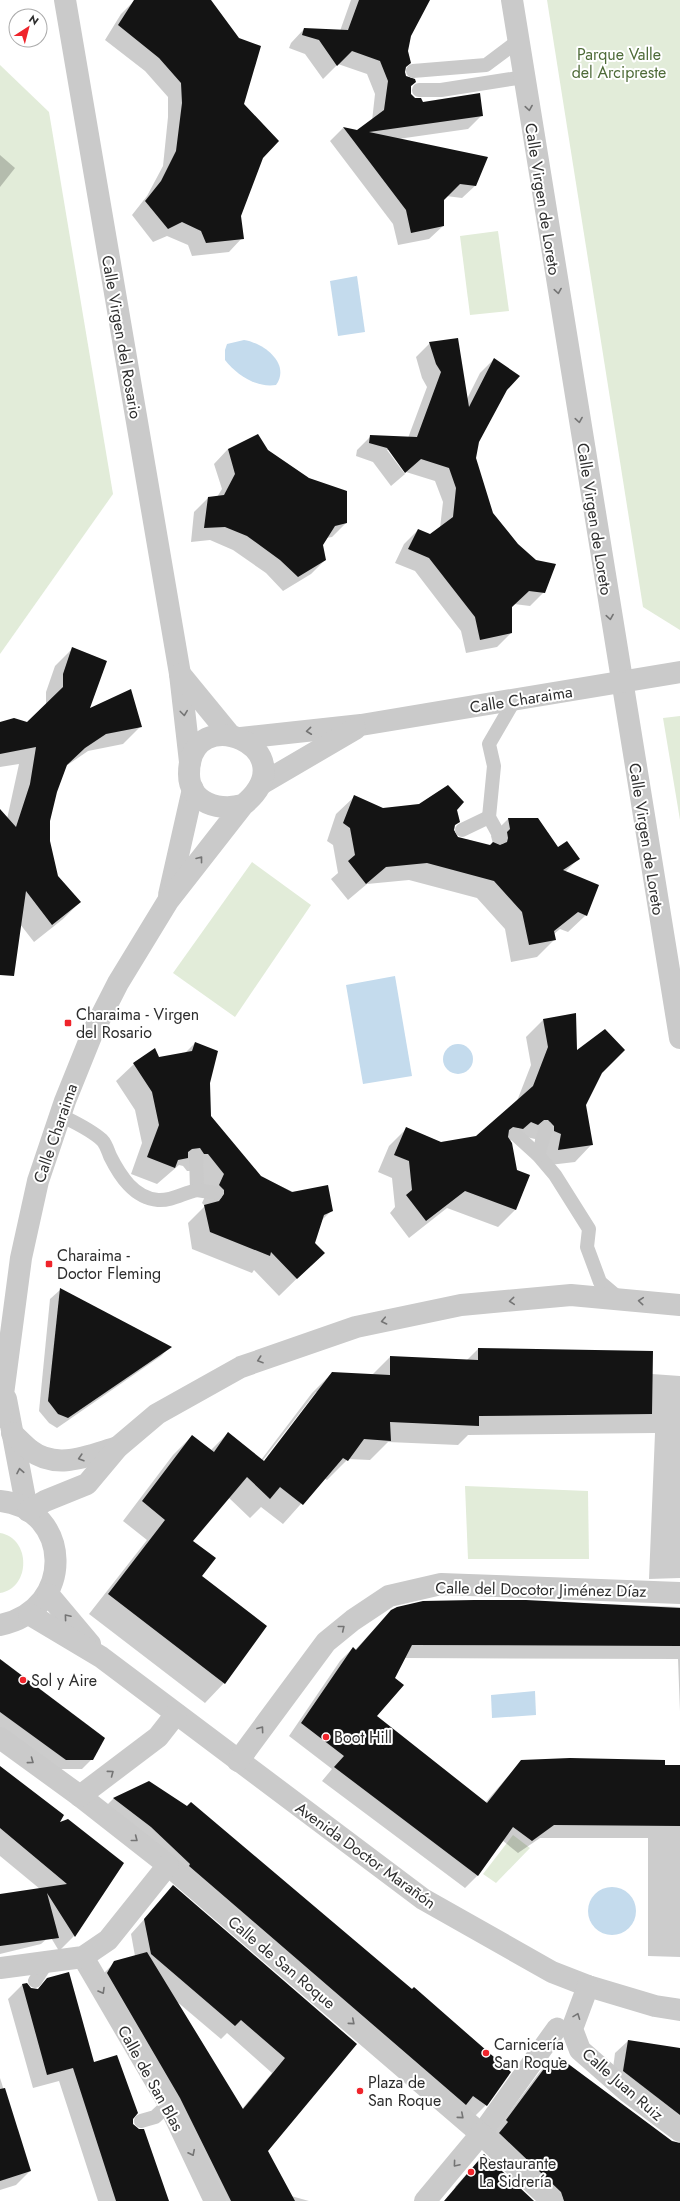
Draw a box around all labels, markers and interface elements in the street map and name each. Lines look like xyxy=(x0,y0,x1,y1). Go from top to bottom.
north arrow xyxy=(8,8,48,48)
text: N xyxy=(26,11,42,29)
park label: Parque Valle del Arcipreste xyxy=(572,43,666,84)
one-way arrow xyxy=(524,105,532,111)
street label: Calle Virgen de Loreto xyxy=(519,121,566,277)
street label: Calle Virgen del Rosario xyxy=(96,254,147,421)
one-way arrow xyxy=(553,288,562,294)
one-way arrow xyxy=(574,417,583,423)
street label: Calle Virgen de Loreto xyxy=(571,441,618,597)
one-way arrow xyxy=(606,614,614,620)
street label: Calle Charaima xyxy=(468,680,574,719)
one-way arrow xyxy=(179,710,188,716)
one-way arrow xyxy=(306,726,312,735)
street label: Calle Virgen de Loreto xyxy=(623,761,670,917)
one-way arrow xyxy=(196,856,203,863)
place label: Charaima - Virgen del Rosario xyxy=(76,1003,199,1044)
marker: Charaima - Virgen del Rosario xyxy=(63,1018,73,1028)
street label: Calle Charaima xyxy=(28,1080,83,1186)
place label: Charaima - Doctor Fleming xyxy=(57,1244,161,1285)
marker: Charaima - Doctor Fleming xyxy=(44,1259,54,1269)
one-way arrow xyxy=(509,1296,515,1305)
one-way arrow xyxy=(638,1297,644,1306)
one-way arrow xyxy=(380,1317,387,1325)
one-way arrow xyxy=(256,1356,263,1364)
one-way arrow xyxy=(78,1453,85,1462)
one-way arrow xyxy=(16,1468,24,1474)
street label: Calle del Docotor Jiménez Díaz xyxy=(435,1576,647,1603)
one-way arrow xyxy=(64,1614,71,1621)
one-way arrow xyxy=(338,1626,345,1633)
place label: Sol y Aire xyxy=(31,1669,97,1692)
marker: Sol y Aire xyxy=(18,1675,28,1685)
place label: Boot Hill xyxy=(334,1726,392,1749)
one-way arrow xyxy=(256,1727,263,1734)
marker: Boot Hill xyxy=(321,1732,331,1742)
one-way arrow xyxy=(27,1756,34,1763)
one-way arrow xyxy=(107,1770,114,1777)
street label: Avenida Doctor Marañón xyxy=(291,1797,441,1914)
one-way arrow xyxy=(131,1835,138,1842)
street label: Calle de San Roque xyxy=(223,1910,341,2014)
one-way arrow xyxy=(97,1987,104,1994)
one-way arrow xyxy=(573,2013,581,2020)
one-way arrow xyxy=(348,2017,355,2024)
street label: Calle de San Blas xyxy=(112,2021,189,2135)
place label: Carnicería San Roque xyxy=(494,2033,567,2074)
street label: Calle Juan Ruiz xyxy=(577,2043,669,2127)
marker: Carnicería San Roque xyxy=(481,2048,491,2058)
place label: Plaza de San Roque xyxy=(368,2071,441,2112)
marker: Plaza de San Roque xyxy=(355,2086,365,2096)
one-way arrow xyxy=(456,2112,464,2119)
one-way arrow xyxy=(187,2149,195,2157)
place label: Restaurante La Sidrería xyxy=(479,2152,556,2193)
one-way arrow xyxy=(454,2159,461,2166)
marker: Restaurante La Sidrería xyxy=(466,2167,476,2177)

